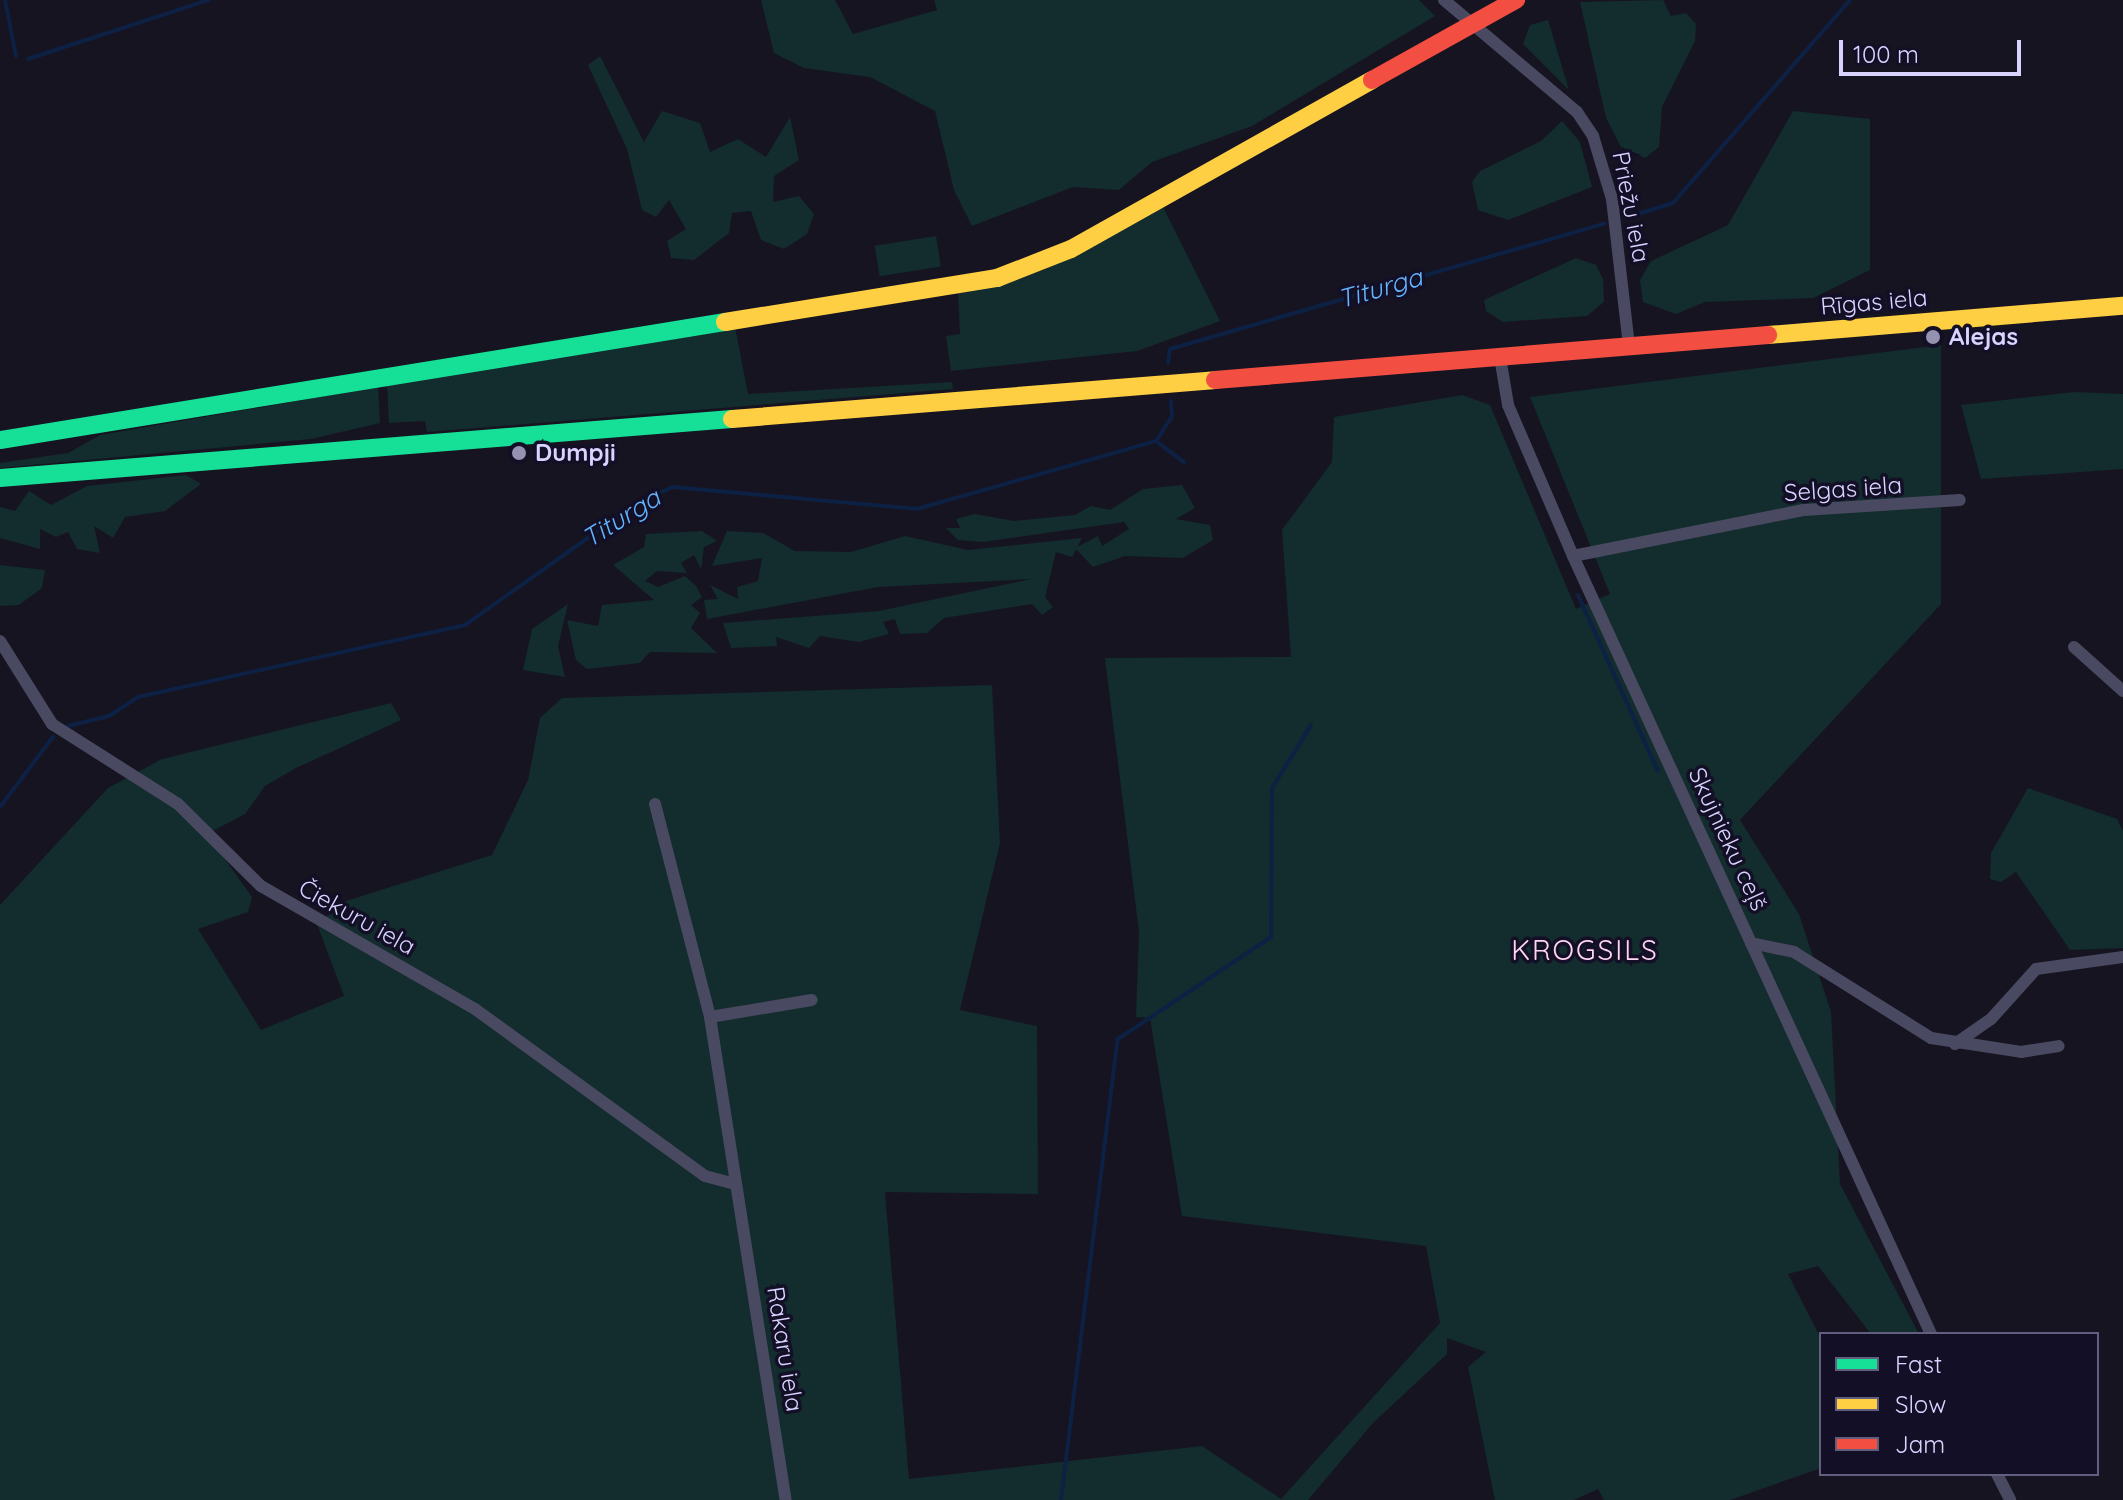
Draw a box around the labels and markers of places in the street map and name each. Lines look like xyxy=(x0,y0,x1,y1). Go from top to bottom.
place label: Alejas xyxy=(1949,323,2018,351)
marker: Alejas xyxy=(1924,328,1942,346)
place label: Dumpji xyxy=(535,439,616,467)
marker: Dumpji xyxy=(510,444,528,462)

